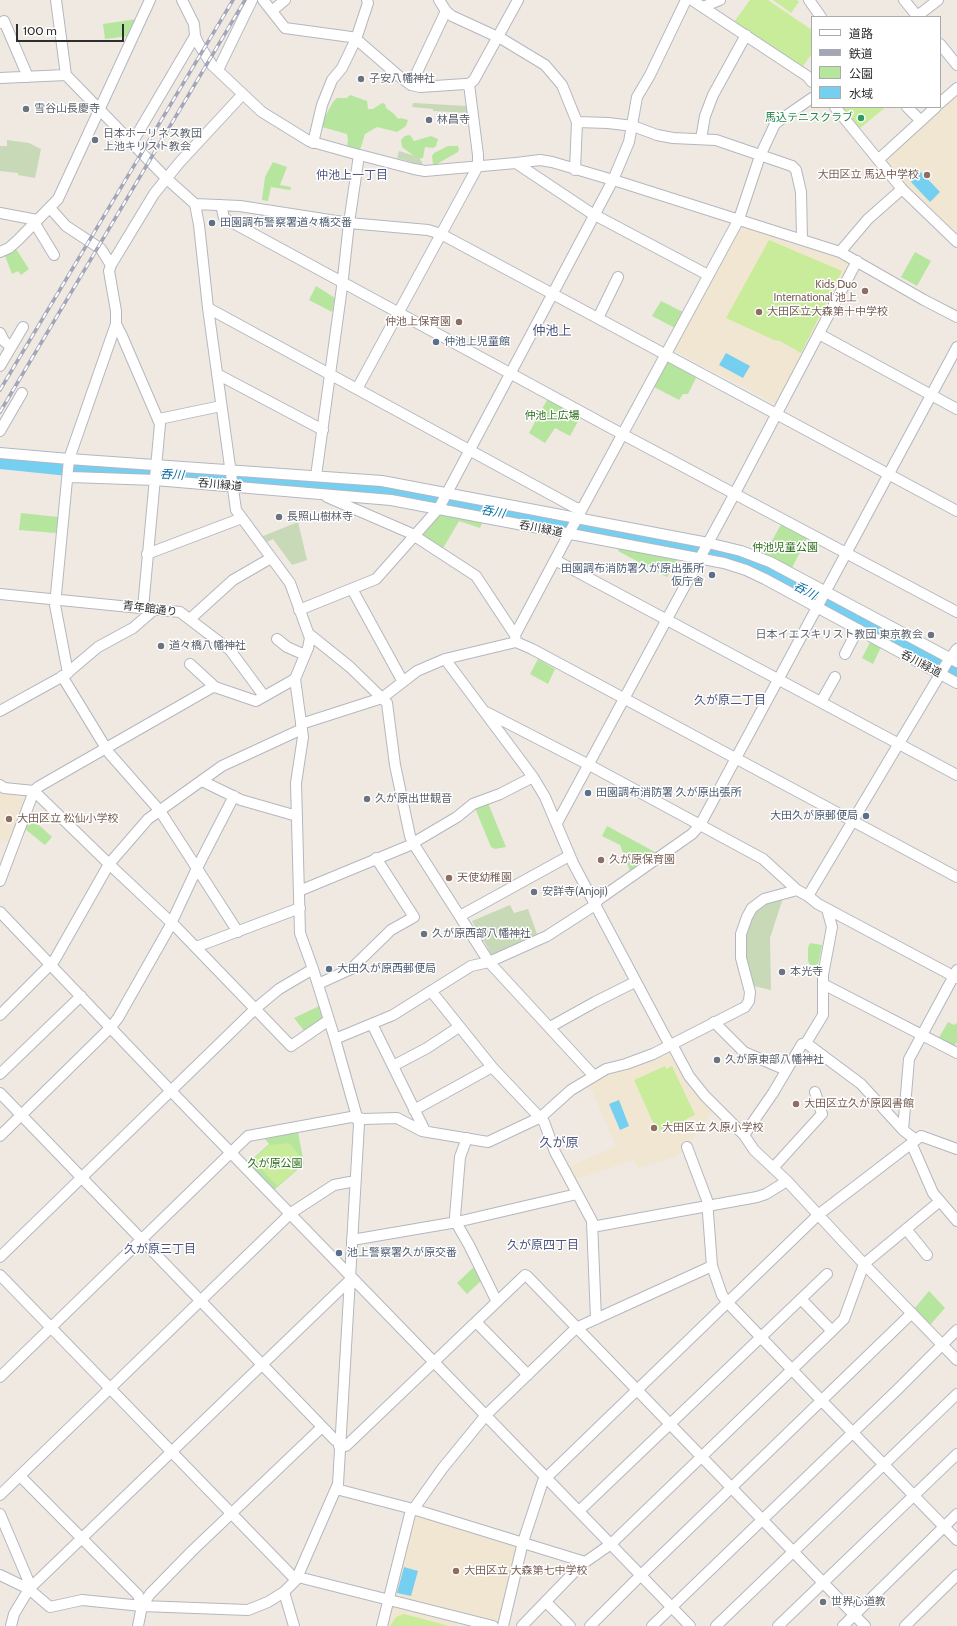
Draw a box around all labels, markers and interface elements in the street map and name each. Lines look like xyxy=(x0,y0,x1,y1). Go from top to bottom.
scale bar xyxy=(18,16,126,42)
legend xyxy=(811,16,941,108)
text: 100 m xyxy=(23,23,57,38)
text: 道路 xyxy=(849,26,873,41)
text: 鉄道 xyxy=(849,46,873,61)
text: 公園 xyxy=(849,66,873,81)
place label: 子安八幡神社 xyxy=(369,72,435,86)
marker: 子安八幡神社 xyxy=(356,74,366,84)
text: 水域 xyxy=(849,86,873,101)
place label: 雪谷山長慶寺 xyxy=(34,102,100,116)
marker: 雪谷山長慶寺 xyxy=(21,104,31,114)
place label: 馬込テニスクラブ xyxy=(765,111,853,125)
place label: 林昌寺 xyxy=(437,113,470,127)
marker: 馬込テニスクラブ xyxy=(856,113,866,123)
marker: 林昌寺 xyxy=(424,115,434,125)
place label: 日本ホーリネス教団 上池キリスト教会 xyxy=(103,127,202,153)
marker: 日本ホーリネス教団 上池キリスト教会 xyxy=(90,135,100,145)
district label: 仲池上一丁目 xyxy=(316,168,388,182)
place label: 大田区立 馬込中学校 xyxy=(818,168,919,182)
marker: 大田区立 馬込中学校 xyxy=(922,170,932,180)
place label: 田園調布警察署道々橋交番 xyxy=(220,216,352,230)
marker: 田園調布警察署道々橋交番 xyxy=(207,218,217,228)
place label: Kids Duo International 池上 xyxy=(774,278,857,304)
marker: Kids Duo International 池上 xyxy=(860,286,870,296)
place label: 大田区立大森第十中学校 xyxy=(767,305,888,319)
marker: 大田区立大森第十中学校 xyxy=(754,307,764,317)
place label: 仲池上保育園 xyxy=(385,315,451,329)
marker: 仲池上保育園 xyxy=(454,317,464,327)
district label: 仲池上 xyxy=(533,323,571,339)
place label: 仲池上児童館 xyxy=(444,335,510,349)
marker: 仲池上児童館 xyxy=(431,337,441,347)
park label: 仲池上広場 xyxy=(525,409,579,423)
water label: 呑川 xyxy=(160,467,184,483)
street label: 呑川緑道 xyxy=(198,477,242,493)
water label: 呑川 xyxy=(480,503,506,521)
place label: 長照山樹林寺 xyxy=(287,510,353,524)
marker: 長照山樹林寺 xyxy=(274,512,284,522)
street label: 呑川緑道 xyxy=(518,518,564,540)
park label: 仲池児童公園 xyxy=(752,541,818,555)
place label: 田園調布消防署久が原出張所 仮庁舎 xyxy=(561,562,704,588)
marker: 田園調布消防署久が原出張所 仮庁舎 xyxy=(707,570,717,580)
water label: 呑川 xyxy=(791,579,819,603)
street label: 青年館通り xyxy=(122,599,178,619)
place label: 日本イエスキリスト教団 東京教会 xyxy=(756,628,923,642)
marker: 日本イエスキリスト教団 東京教会 xyxy=(926,630,936,640)
place label: 道々橋八幡神社 xyxy=(169,639,246,653)
marker: 道々橋八幡神社 xyxy=(156,641,166,651)
street label: 呑川緑道 xyxy=(898,648,944,680)
district label: 久が原二丁目 xyxy=(694,693,766,707)
place label: 田園調布消防署 久が原出張所 xyxy=(596,786,741,800)
marker: 田園調布消防署 久が原出張所 xyxy=(583,788,593,798)
place label: 久が原出世観音 xyxy=(375,792,452,806)
marker: 久が原出世観音 xyxy=(362,794,372,804)
place label: 大田久が原郵便局 xyxy=(770,809,858,823)
marker: 大田久が原郵便局 xyxy=(861,811,871,821)
place label: 大田区立 松仙小学校 xyxy=(17,812,118,826)
marker: 大田区立 松仙小学校 xyxy=(4,814,14,824)
place label: 久が原保育園 xyxy=(609,853,675,867)
marker: 久が原保育園 xyxy=(596,855,606,865)
place label: 天使幼稚園 xyxy=(457,871,512,885)
marker: 天使幼稚園 xyxy=(444,873,454,883)
place label: 安詳寺(Anjoji) xyxy=(542,885,608,899)
marker: 安詳寺(Anjoji) xyxy=(529,887,539,897)
place label: 久が原西部八幡神社 xyxy=(432,927,531,941)
marker: 久が原西部八幡神社 xyxy=(419,929,429,939)
place label: 大田久が原西郵便局 xyxy=(337,962,436,976)
marker: 大田久が原西郵便局 xyxy=(324,964,334,974)
place label: 本光寺 xyxy=(790,965,823,979)
marker: 本光寺 xyxy=(777,967,787,977)
place label: 久が原東部八幡神社 xyxy=(725,1053,824,1067)
marker: 久が原東部八幡神社 xyxy=(712,1055,722,1065)
place label: 大田区立久が原図書館 xyxy=(804,1097,914,1111)
marker: 大田区立久が原図書館 xyxy=(791,1099,801,1109)
place label: 大田区立 久原小学校 xyxy=(662,1121,763,1135)
marker: 大田区立 久原小学校 xyxy=(649,1123,659,1133)
district label: 久が原 xyxy=(540,1135,578,1151)
park label: 久が原公園 xyxy=(248,1157,302,1171)
district label: 久が原四丁目 xyxy=(507,1238,579,1252)
district label: 久が原三丁目 xyxy=(124,1242,196,1256)
place label: 池上警察署久が原交番 xyxy=(347,1246,457,1260)
marker: 池上警察署久が原交番 xyxy=(334,1248,344,1258)
place label: 大田区立 大森第七中学校 xyxy=(464,1564,587,1578)
marker: 大田区立 大森第七中学校 xyxy=(451,1566,461,1576)
place label: 世界心道教 xyxy=(831,1595,886,1609)
marker: 世界心道教 xyxy=(818,1597,828,1607)

